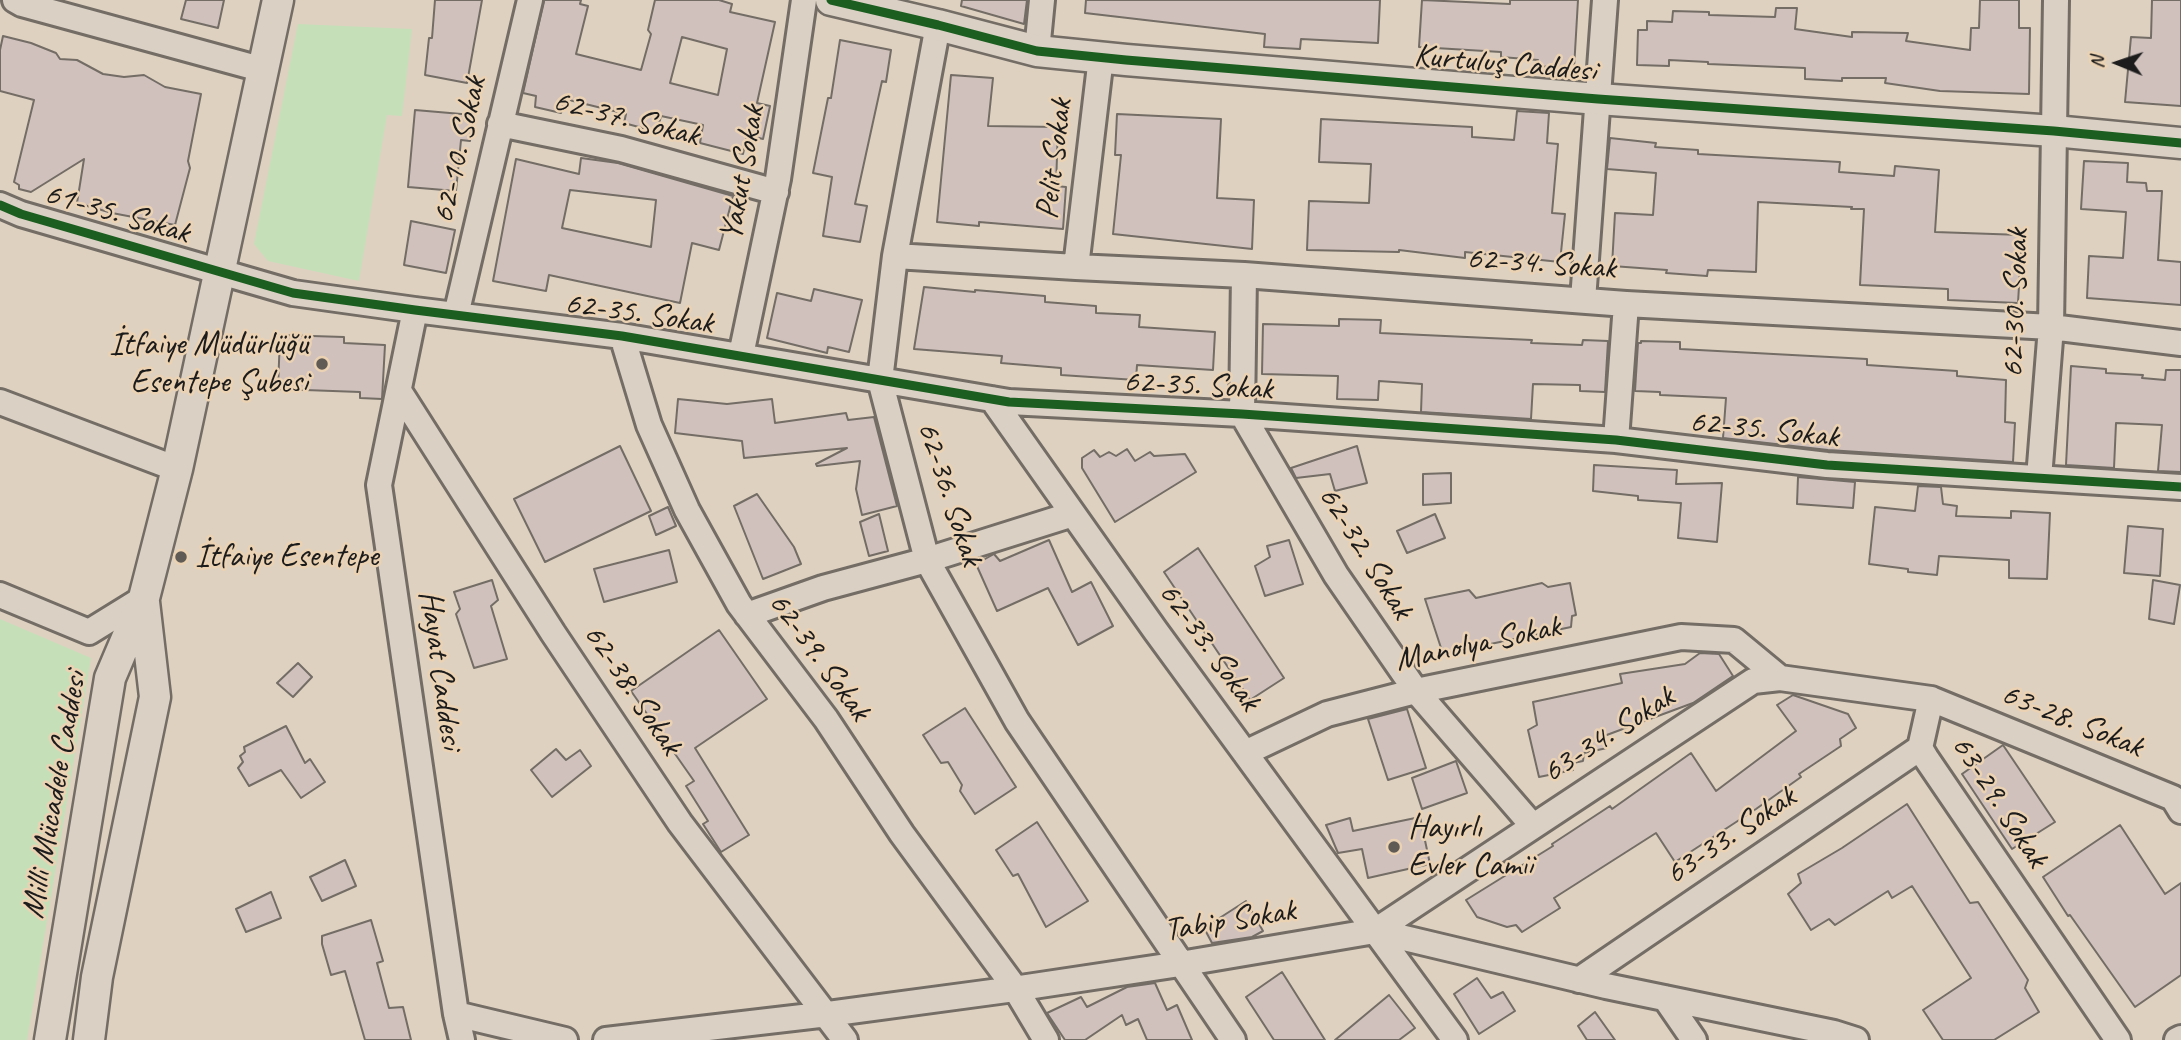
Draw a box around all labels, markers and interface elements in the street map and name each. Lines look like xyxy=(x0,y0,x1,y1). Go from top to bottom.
north arrow xyxy=(2083,28,2153,98)
street label: Kurtuluş Caddesi xyxy=(1412,36,1598,92)
text: N xyxy=(2085,56,2109,69)
street label: 62-10. Sokak xyxy=(424,73,496,227)
street label: 62-37. Sokak xyxy=(549,82,703,156)
street label: Pelit Sokak xyxy=(1028,97,1082,221)
street label: Yakut Sokak xyxy=(712,102,774,244)
street label: 61-35. Sokak xyxy=(40,174,194,254)
street label: 62-30. Sokak xyxy=(1994,228,2038,378)
street label: 62-34. Sokak xyxy=(1465,239,1617,289)
street label: 62-35. Sokak xyxy=(562,284,716,344)
place label: İtfaiye Müdürlüğü Esentepe Şubesi xyxy=(109,325,308,403)
marker: İtfaiye Müdürlüğü Esentepe Şubesi xyxy=(314,356,330,372)
street label: 62-35. Sokak xyxy=(1122,362,1274,410)
street label: 62-35. Sokak xyxy=(1688,403,1840,457)
street label: 62-36. Sokak xyxy=(907,417,991,571)
street label: 62-32. Sokak xyxy=(1309,479,1421,627)
place label: İtfaiye Esentepe xyxy=(195,537,378,577)
marker: İtfaiye Esentepe xyxy=(173,549,189,565)
street label: 62-33. Sokak xyxy=(1149,575,1269,719)
street label: 62-39. Sokak xyxy=(759,585,879,729)
street label: Hayat Caddesi xyxy=(409,588,471,752)
street label: Manolya Sokak xyxy=(1392,607,1564,681)
street label: 62-38. Sokak xyxy=(574,617,690,763)
street label: Milli Mücadele Caddesi xyxy=(14,669,96,921)
street label: 63-28. Sokak xyxy=(1995,675,2149,767)
street label: 63-34. Sokak xyxy=(1536,678,1682,792)
street label: 63-29. Sokak xyxy=(1942,729,2056,875)
street label: 63-33. Sokak xyxy=(1658,778,1804,894)
place label: Hayırlı Evler Camii xyxy=(1408,808,1533,886)
marker: Hayırlı Evler Camii xyxy=(1386,839,1402,855)
street label: Tabip Sokak xyxy=(1162,891,1298,951)

